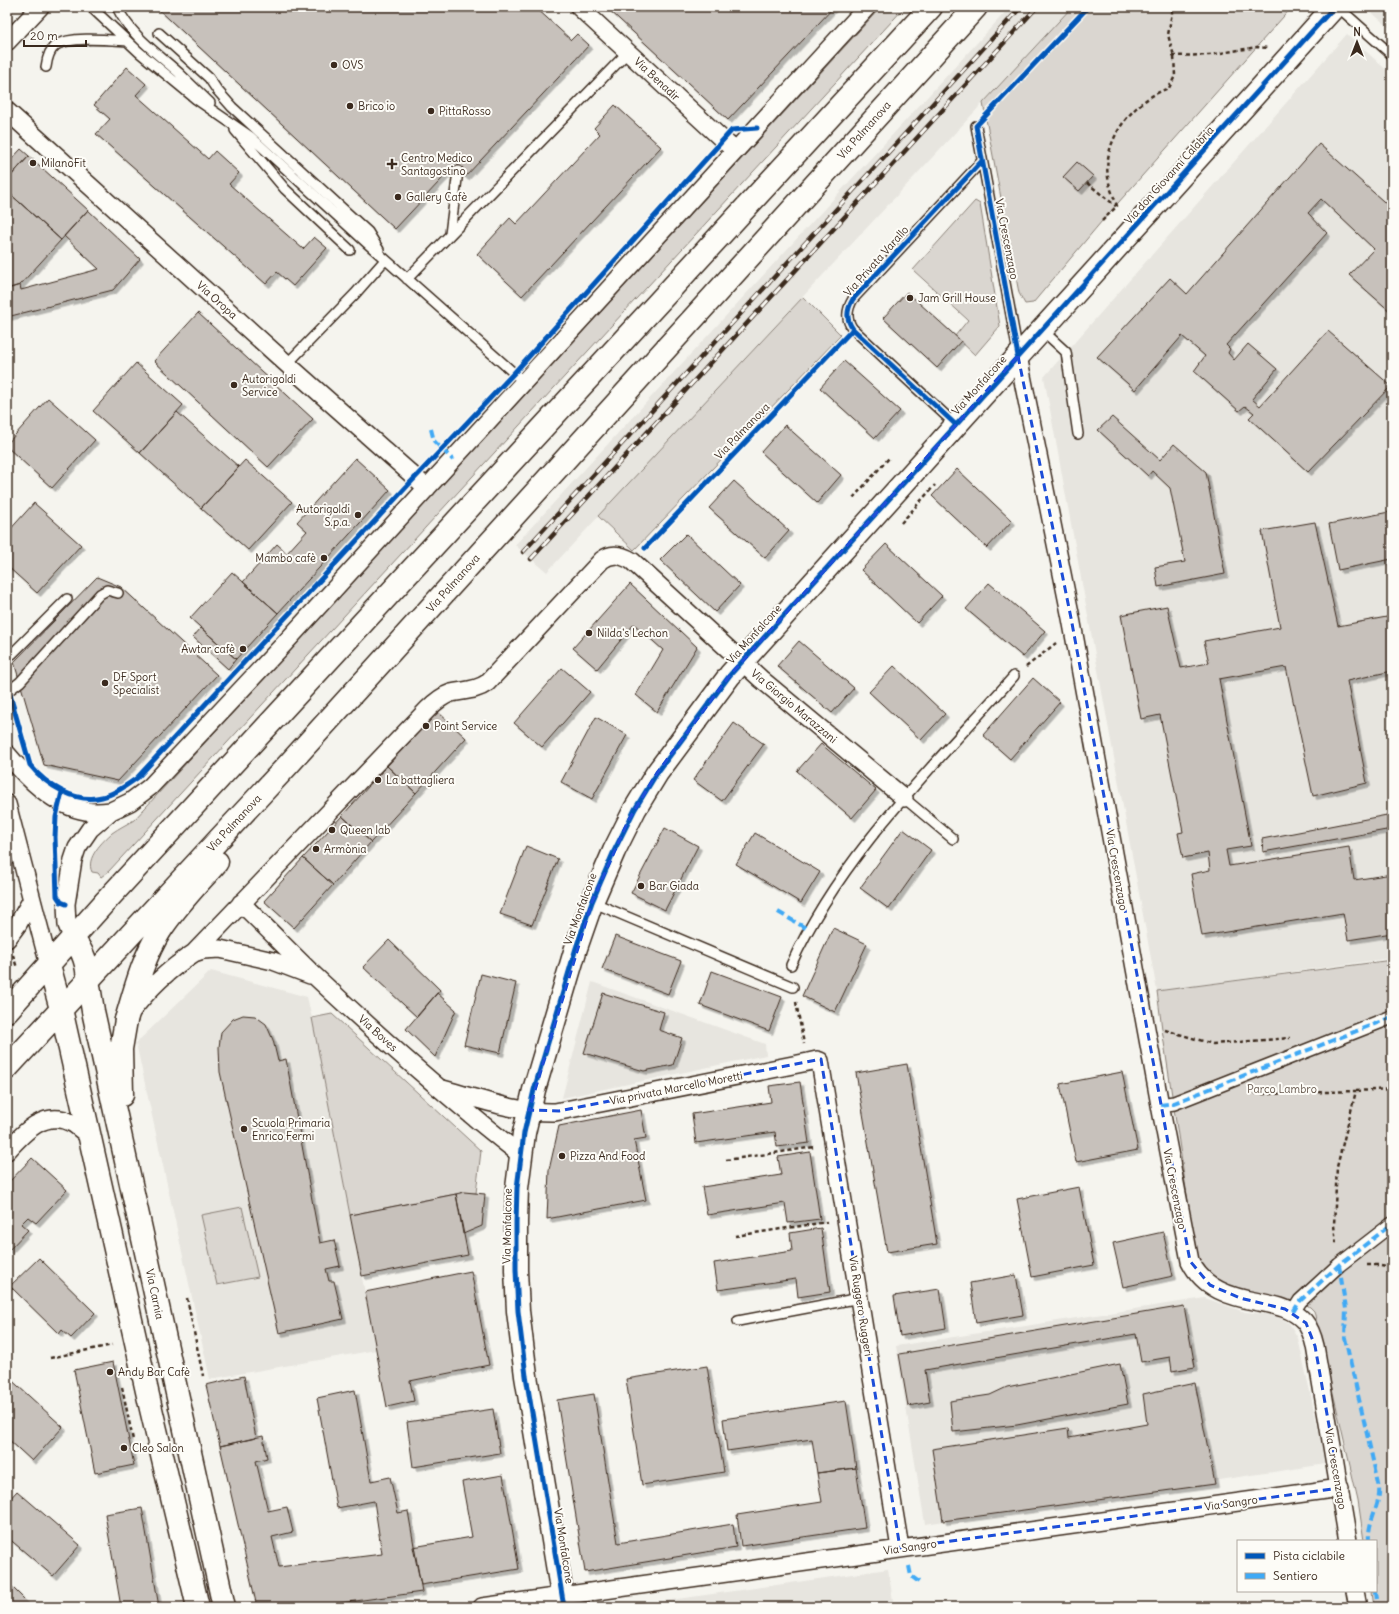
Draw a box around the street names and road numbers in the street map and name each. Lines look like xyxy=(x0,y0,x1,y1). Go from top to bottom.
street label: Via Benadir xyxy=(631,54,683,104)
street label: Via Palmanova xyxy=(834,98,894,162)
street label: Via don Giovanni Calabria xyxy=(1121,123,1217,227)
street label: Via Crescenzago xyxy=(992,197,1022,281)
street label: Via Privata Varallo xyxy=(841,223,911,299)
street label: Via Oropa xyxy=(194,278,240,322)
street label: Via Monfalcone xyxy=(948,352,1010,418)
street label: Via Palmanova xyxy=(711,400,773,462)
street label: Via Palmanova xyxy=(423,551,483,615)
street label: Via Monfalcone xyxy=(723,601,785,667)
street label: Via Giorgio Marazzani xyxy=(748,666,840,746)
street label: Via Palmanova xyxy=(204,791,264,855)
street label: Via Crescenzago xyxy=(1103,828,1131,912)
street label: Via Monfalcone xyxy=(560,871,600,947)
street label: Via Boves xyxy=(356,1012,400,1054)
street label: Via privata Marcello Moretti xyxy=(608,1068,744,1108)
street label: Via Crescenzago xyxy=(1160,1147,1190,1231)
street label: Via Monfalcone xyxy=(499,1188,515,1264)
street label: Via Ruggero Ruggeri xyxy=(846,1255,876,1357)
street label: Via Carnia xyxy=(143,1267,167,1321)
street label: Via Crescenzago xyxy=(1322,1427,1350,1511)
street label: Via Sangro xyxy=(1203,1492,1259,1514)
street label: Via Monfalcone xyxy=(551,1507,577,1585)
street label: Via Sangro xyxy=(882,1536,938,1558)

